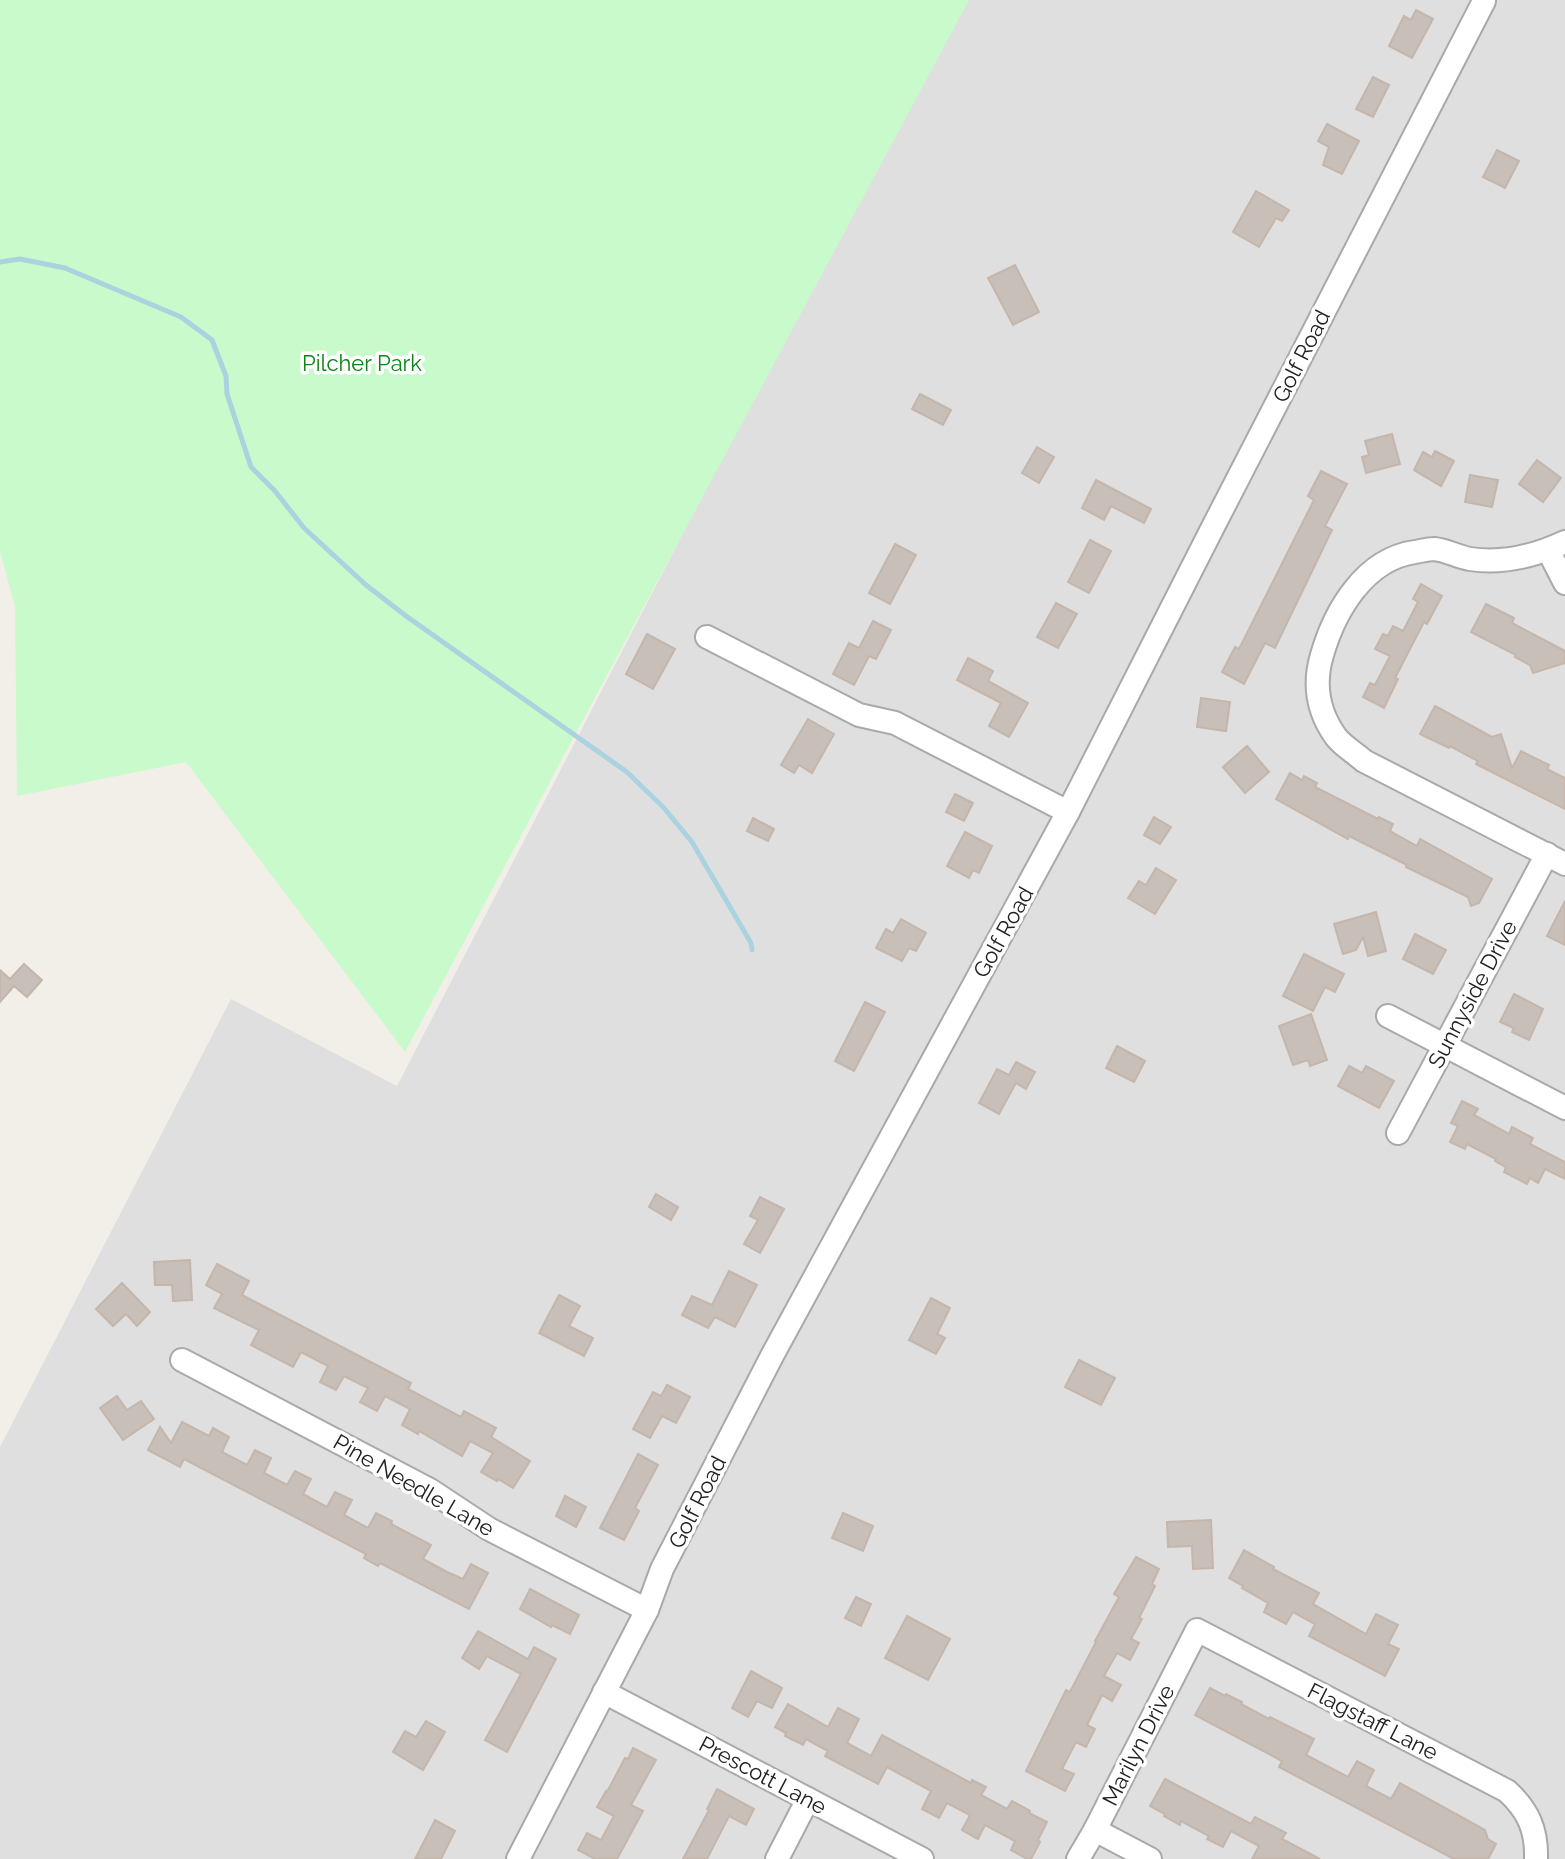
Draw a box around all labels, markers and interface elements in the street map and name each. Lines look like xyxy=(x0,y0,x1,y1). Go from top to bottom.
street label: Golf Road xyxy=(1267,306,1335,406)
park label: Pilcher Park xyxy=(302,350,422,376)
street label: Golf Road xyxy=(967,882,1039,982)
street label: Sunnyside Drive xyxy=(1422,916,1522,1072)
street label: Pine Needle Lane xyxy=(329,1428,499,1542)
street label: Golf Road xyxy=(663,1452,731,1552)
street label: Flagstaff Lane xyxy=(1303,1677,1443,1765)
street label: Marilyn Drive xyxy=(1096,1680,1180,1810)
street label: Prescott Lane xyxy=(695,1731,831,1819)

